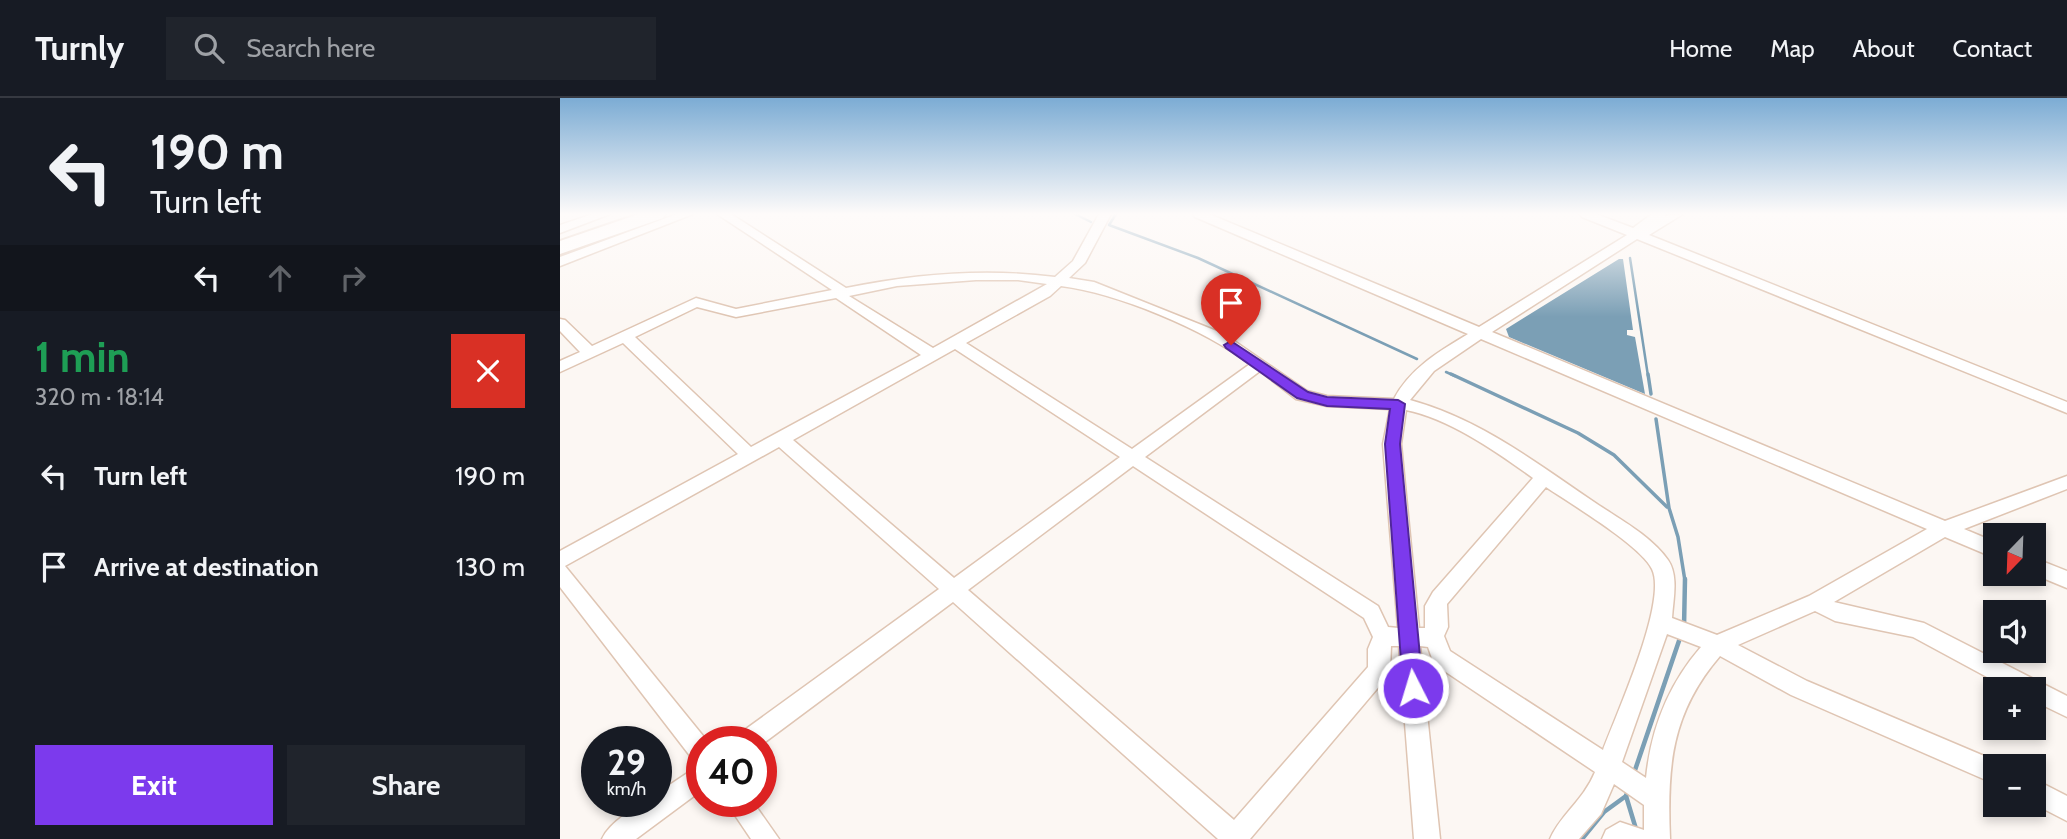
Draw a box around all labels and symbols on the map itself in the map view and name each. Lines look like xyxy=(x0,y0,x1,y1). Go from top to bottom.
pin xyxy=(1201,273,1261,345)
north arrow xyxy=(1983,523,2046,586)
position arrow xyxy=(1376,651,1450,725)
speed limit sign: 40 xyxy=(686,726,777,817)

